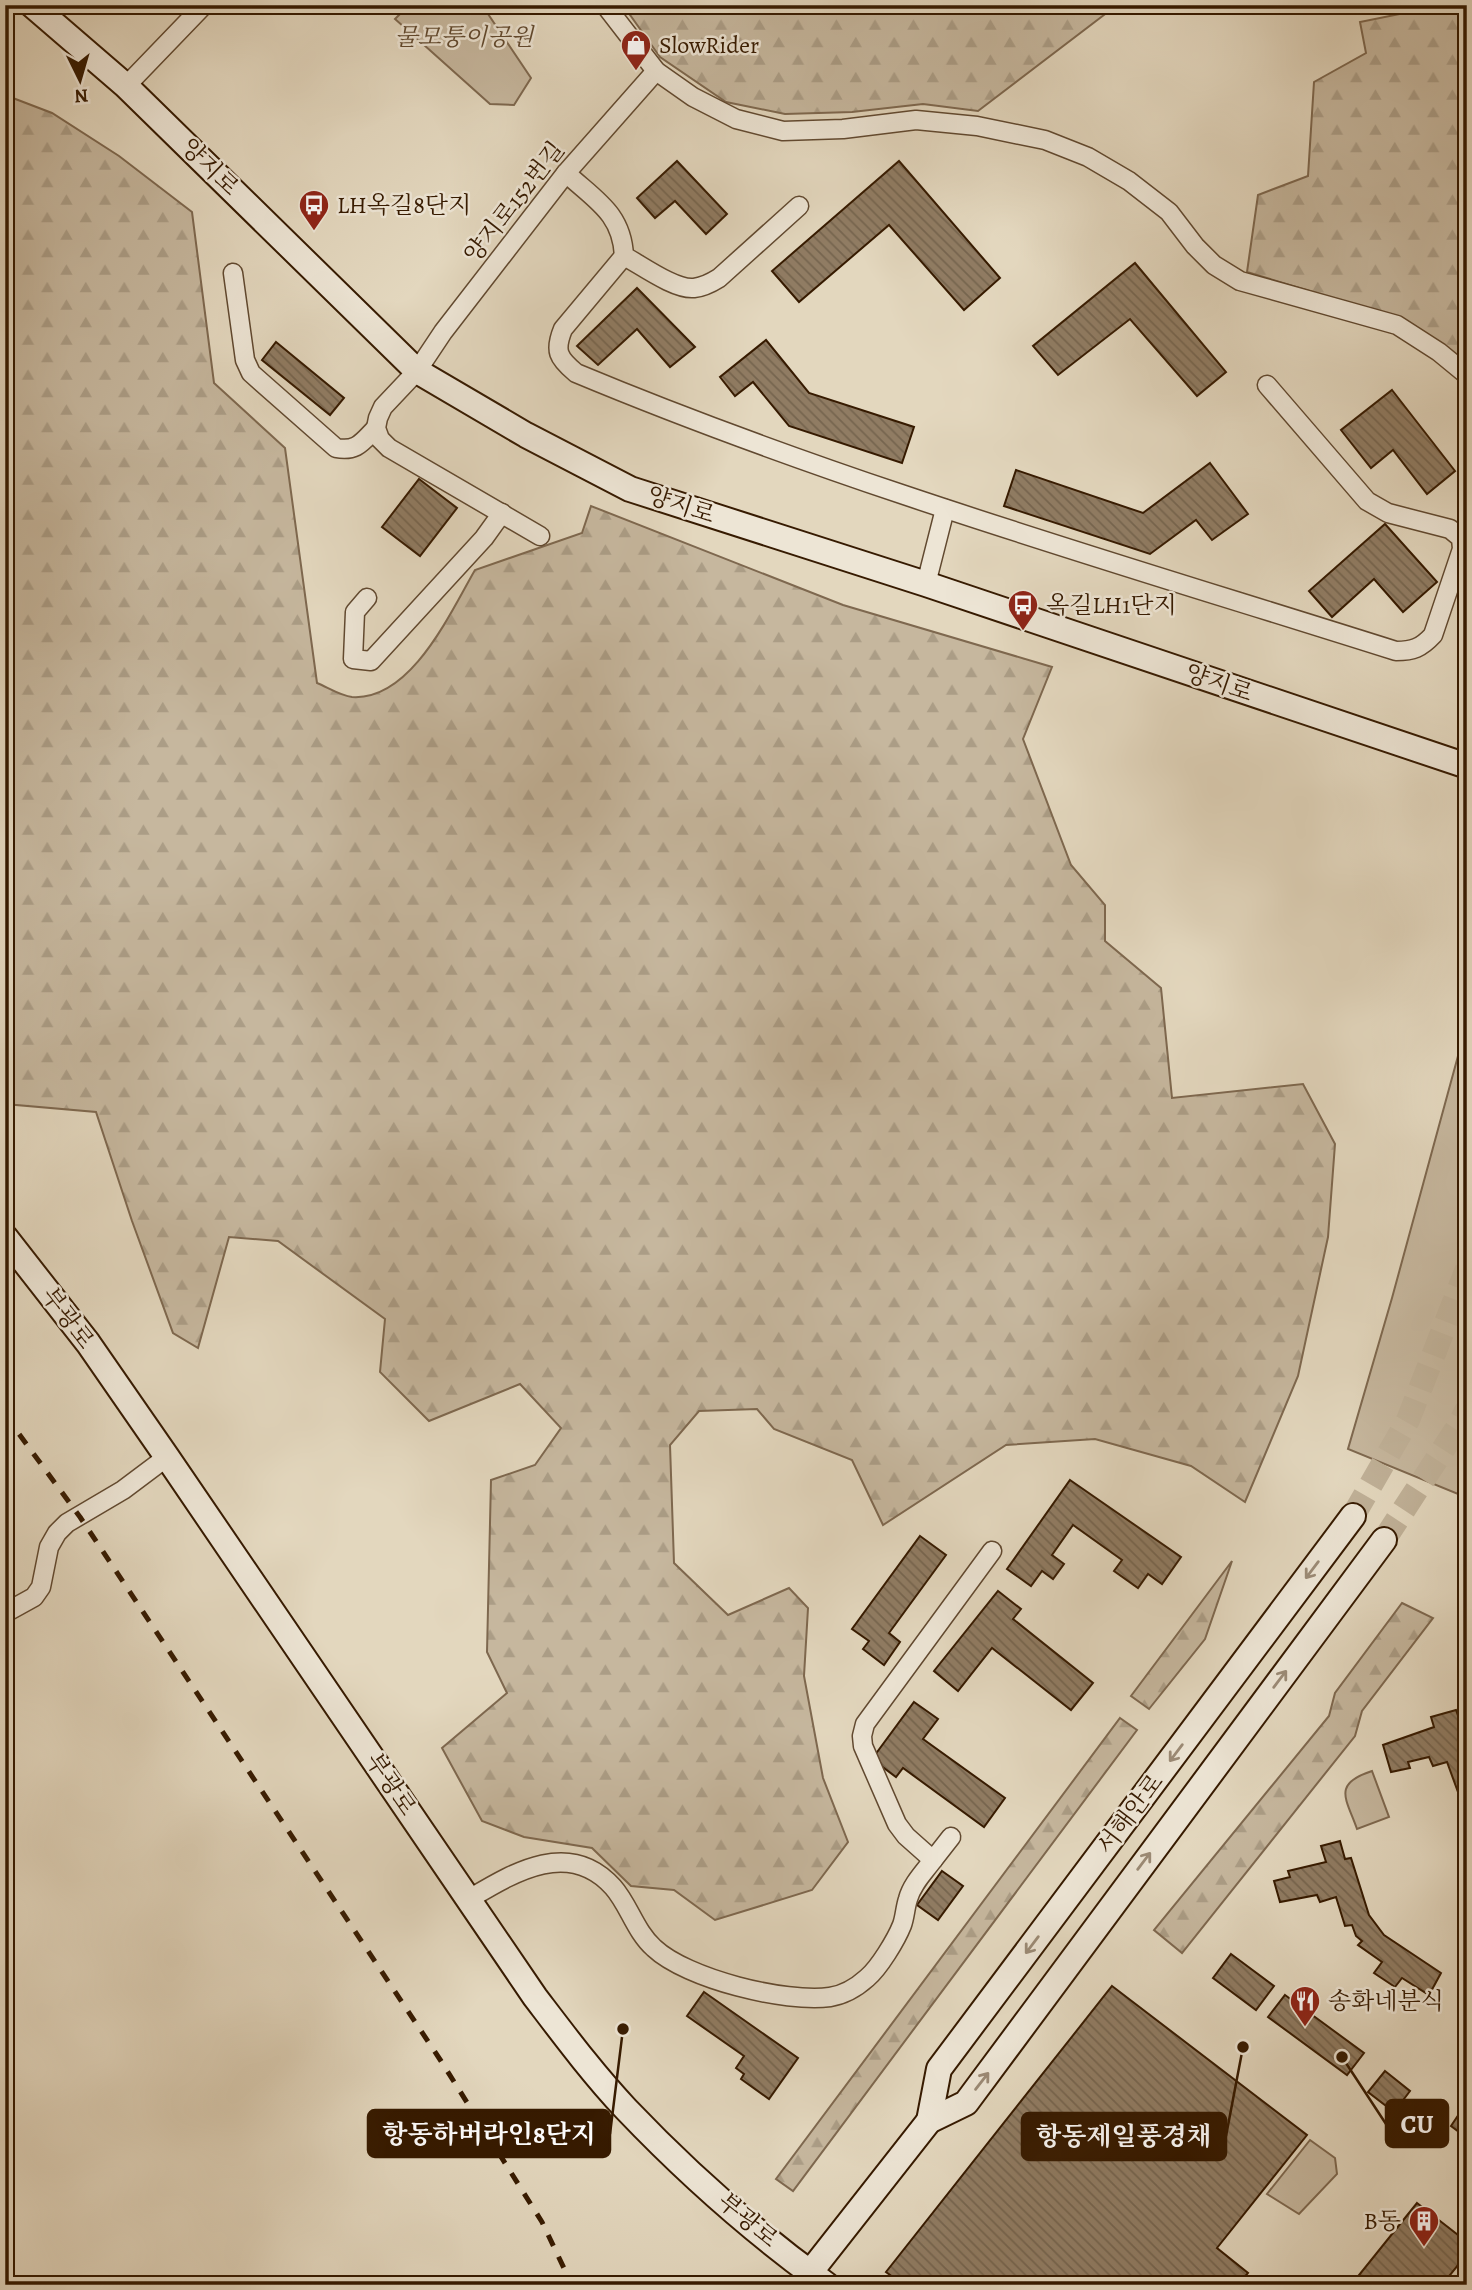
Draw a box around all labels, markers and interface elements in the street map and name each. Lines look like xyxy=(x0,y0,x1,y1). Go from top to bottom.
park label: 물모퉁이공원 xyxy=(394,21,535,53)
shop icon: SlowRider xyxy=(619,28,653,72)
place label: SlowRider xyxy=(659,29,759,61)
north arrow xyxy=(46,46,116,116)
text: N xyxy=(73,82,89,110)
street label: 양지로 xyxy=(174,131,246,203)
street label: 양지로152번길 xyxy=(456,135,572,269)
bus stop icon: LH옥길8단지 xyxy=(297,188,331,232)
place label: LH옥길8단지 xyxy=(337,189,471,221)
street label: 양지로 xyxy=(643,479,719,531)
bus stop icon: 옥길LH1단지 xyxy=(1006,588,1040,632)
place label: 옥길LH1단지 xyxy=(1046,589,1177,621)
street label: 양지로 xyxy=(1181,657,1257,709)
street label: 부광로 xyxy=(34,1281,102,1355)
one-way arrow xyxy=(1305,1561,1320,1579)
one-way arrow xyxy=(1273,1670,1287,1689)
one-way arrow xyxy=(1168,1743,1183,1761)
street label: 부광로 xyxy=(358,1746,424,1822)
street label: 서해안로 xyxy=(1089,1767,1171,1861)
one-way arrow xyxy=(1137,1852,1151,1871)
one-way arrow xyxy=(1024,1935,1039,1954)
restaurant icon: 송화네분식 xyxy=(1288,1984,1322,2028)
place label: 송화네분식 xyxy=(1328,1985,1444,2017)
one-way arrow xyxy=(975,2073,990,2091)
callout: CU xyxy=(1386,2100,1448,2147)
text: CU xyxy=(1400,2107,1434,2142)
callout: 항동하버라인8단지 xyxy=(368,2110,610,2157)
callout: 항동제일풍경채 xyxy=(1022,2113,1226,2160)
text: 항동하버라인8단지 xyxy=(382,2117,596,2152)
text: 항동제일풍경채 xyxy=(1036,2119,1212,2154)
street label: 부광로 xyxy=(711,2185,785,2255)
building icon: B동 xyxy=(1407,2204,1441,2248)
place label: B동 xyxy=(1363,2205,1401,2237)

